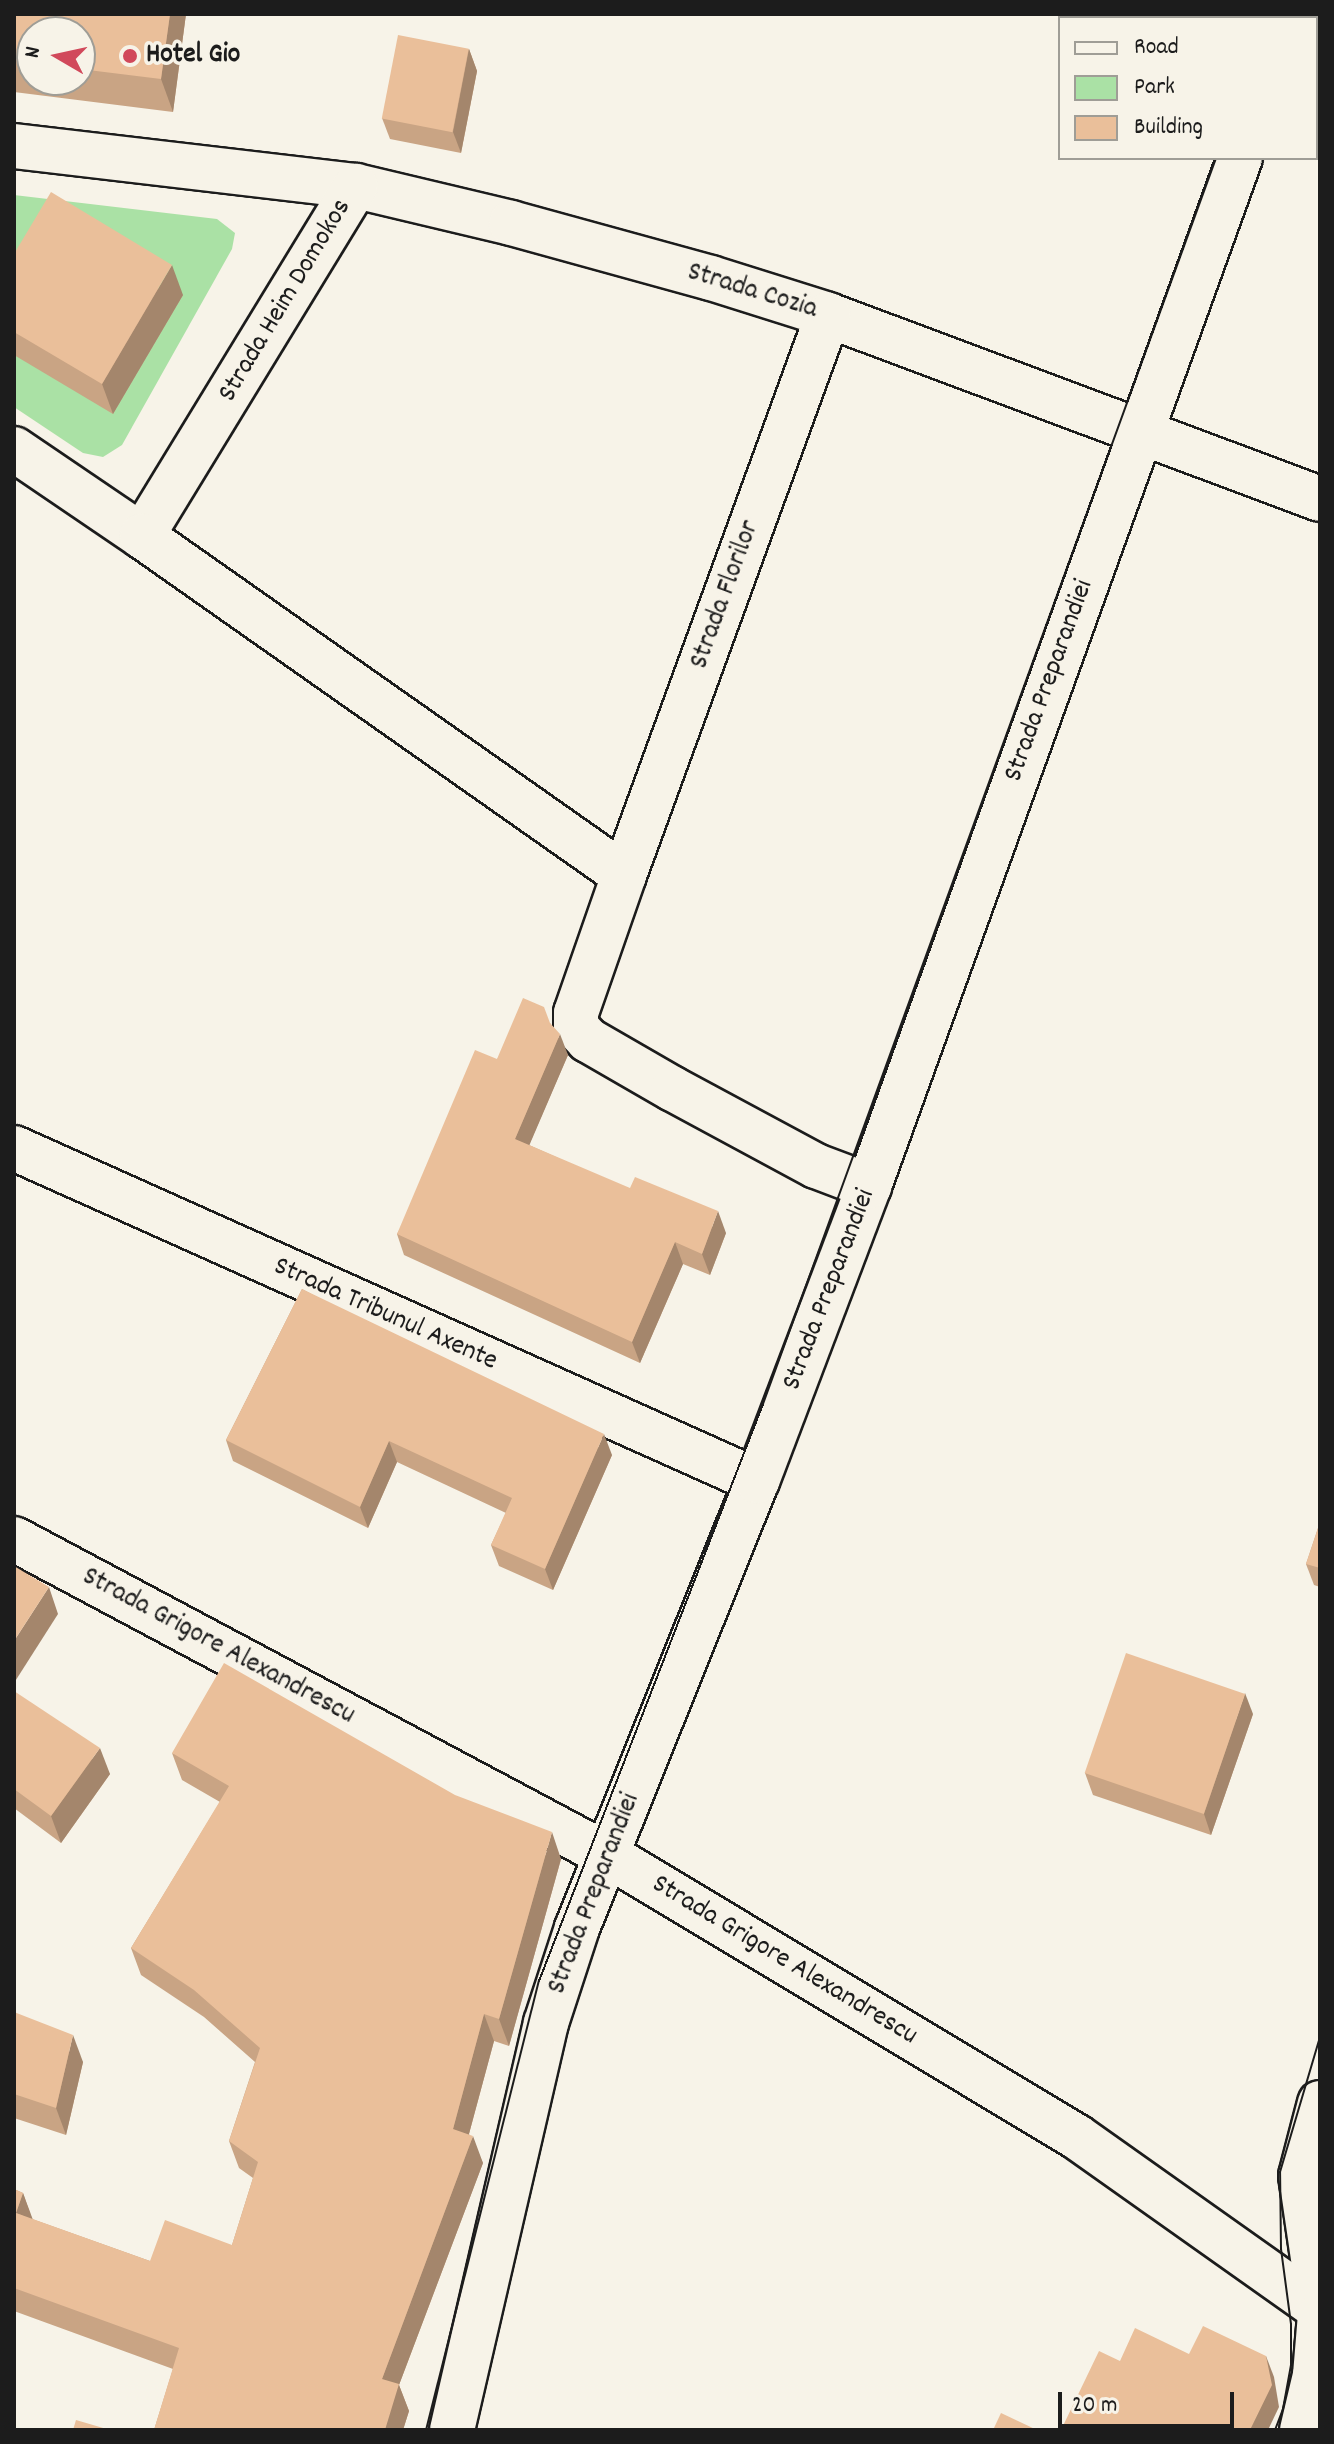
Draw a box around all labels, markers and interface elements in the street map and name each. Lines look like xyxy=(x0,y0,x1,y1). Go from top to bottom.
north arrow xyxy=(16,16,96,96)
legend xyxy=(1058,16,1318,160)
text: Road xyxy=(1134,31,1179,65)
place label: Hotel Gio xyxy=(146,39,240,73)
text: N xyxy=(18,45,50,60)
marker: Hotel Gio xyxy=(121,47,139,65)
text: Park xyxy=(1134,71,1175,105)
text: Building xyxy=(1134,111,1203,145)
street label: Strada Heim Domokos xyxy=(212,194,360,408)
street label: Strada Cozia xyxy=(683,256,821,328)
street label: Strada Florilor xyxy=(684,516,768,674)
street label: Strada Preparandiei xyxy=(998,575,1102,787)
street label: Strada Preparandiei xyxy=(776,1185,884,1395)
street label: Strada Tribunul Axente xyxy=(268,1251,502,1379)
street label: Strada Grigore Alexandrescu xyxy=(76,1561,360,1733)
street label: Strada Preparandiei xyxy=(541,1789,649,1999)
street label: Strada Grigore Alexandrescu xyxy=(645,1868,923,2054)
scale bar xyxy=(1062,2376,1238,2426)
text: 20 m xyxy=(1072,2389,1118,2423)

